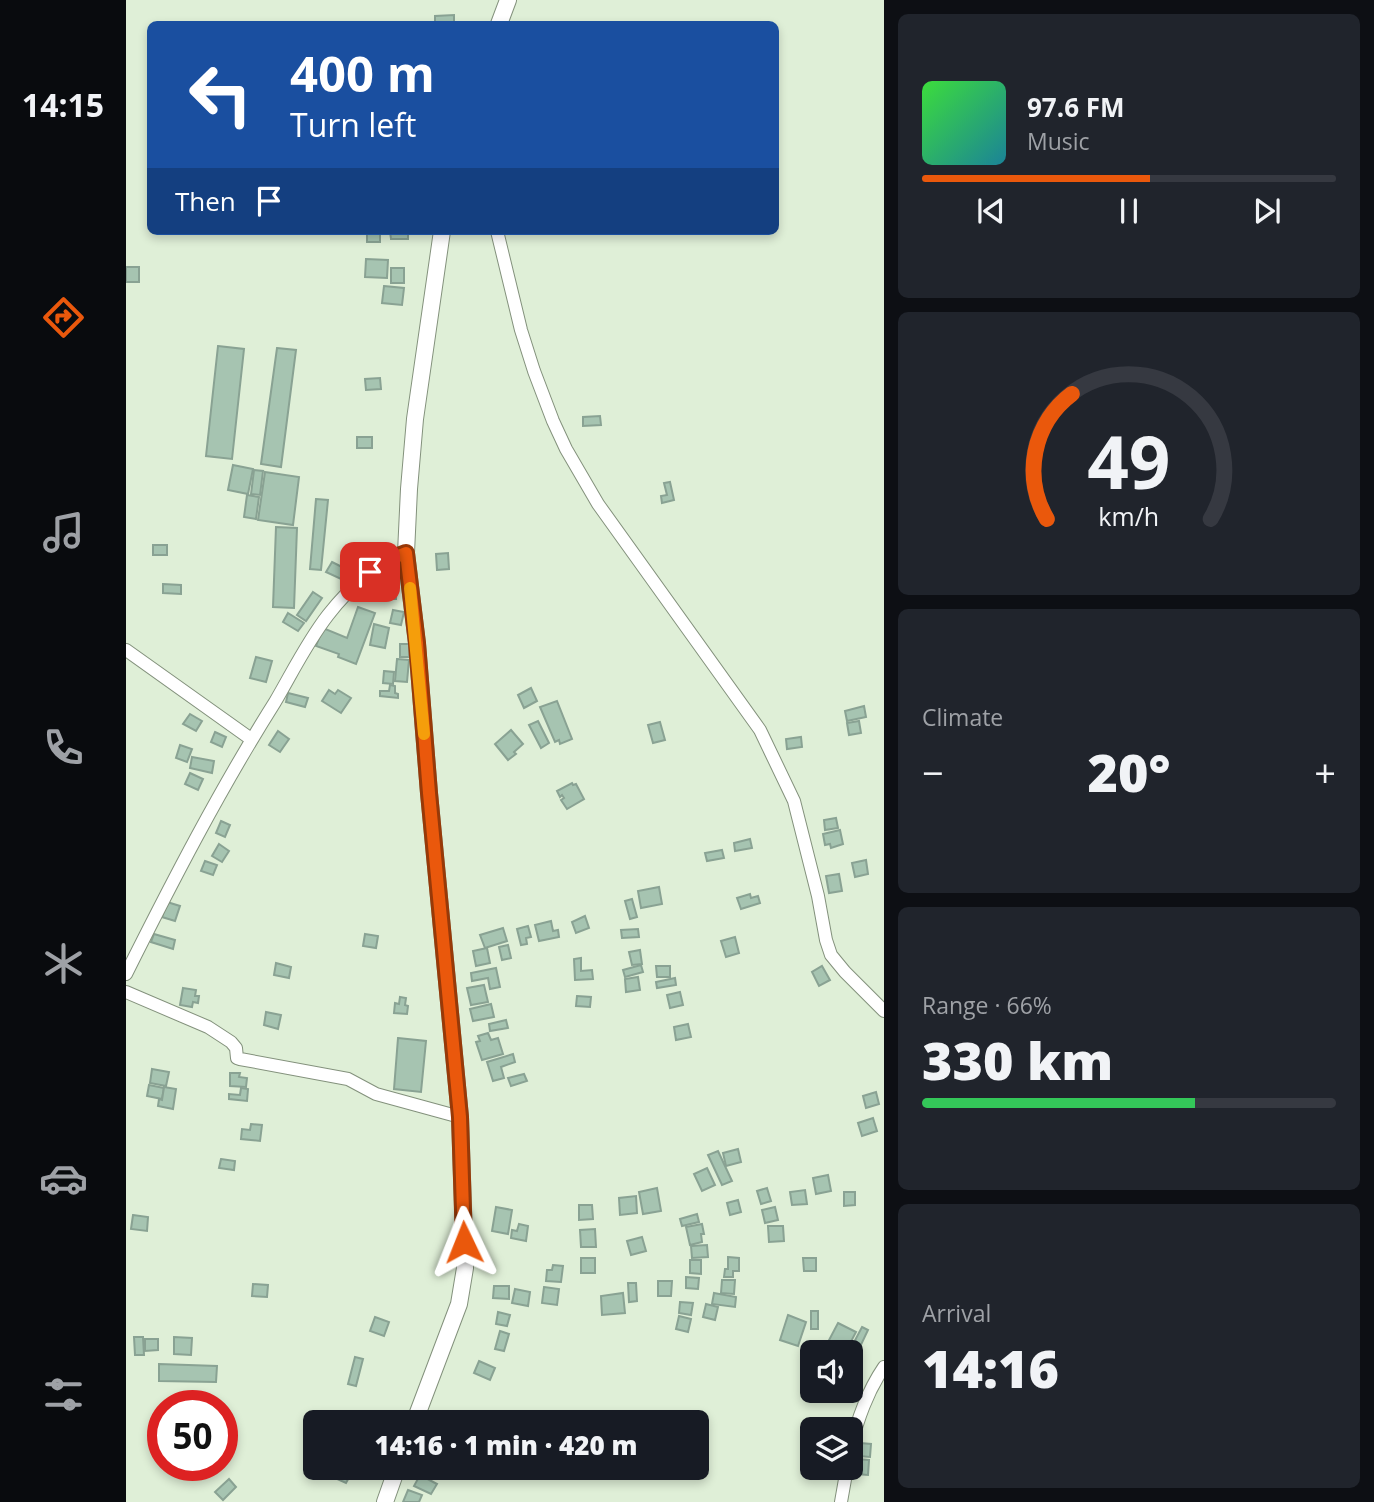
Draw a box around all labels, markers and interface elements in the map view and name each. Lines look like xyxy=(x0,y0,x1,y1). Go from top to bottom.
text: 400 m xyxy=(290,40,435,106)
icon: left xyxy=(175,49,266,140)
text: 14:15 xyxy=(22,83,104,126)
text: 97.6 FM xyxy=(1027,89,1125,125)
text: Turn left xyxy=(290,103,416,146)
text: Music xyxy=(1027,125,1090,157)
icon: arrive xyxy=(250,182,288,220)
text: Then xyxy=(175,183,236,219)
icon: previous xyxy=(972,192,1010,230)
icon: pause xyxy=(1110,192,1148,230)
icon: next xyxy=(1248,192,1286,230)
icon: directions xyxy=(39,293,88,342)
text: 49 xyxy=(1087,412,1171,511)
text: km/h xyxy=(1099,499,1159,533)
icon: music xyxy=(39,508,88,557)
pin xyxy=(340,542,400,602)
icon: arrive xyxy=(351,553,389,591)
text: Climate xyxy=(922,701,1003,733)
icon: phone xyxy=(39,723,88,772)
text: 20° xyxy=(1088,736,1170,807)
text: − xyxy=(922,746,944,798)
text: + xyxy=(1314,746,1336,798)
icon: climate xyxy=(39,939,88,988)
text: Range · 66% xyxy=(922,989,1052,1021)
text: 330 km xyxy=(922,1024,1113,1095)
icon: car xyxy=(39,1154,88,1203)
position arrow xyxy=(427,1205,501,1279)
text: Arrival xyxy=(922,1297,991,1329)
text: 14:16 xyxy=(922,1332,1059,1403)
map controls xyxy=(800,1340,863,1480)
button: sound xyxy=(800,1340,863,1403)
icon: filters xyxy=(39,1370,88,1419)
speed limit sign: 50 xyxy=(147,1390,238,1481)
button: layers xyxy=(800,1417,863,1480)
text: 14:16 · 1 min · 420 m xyxy=(375,1427,637,1463)

